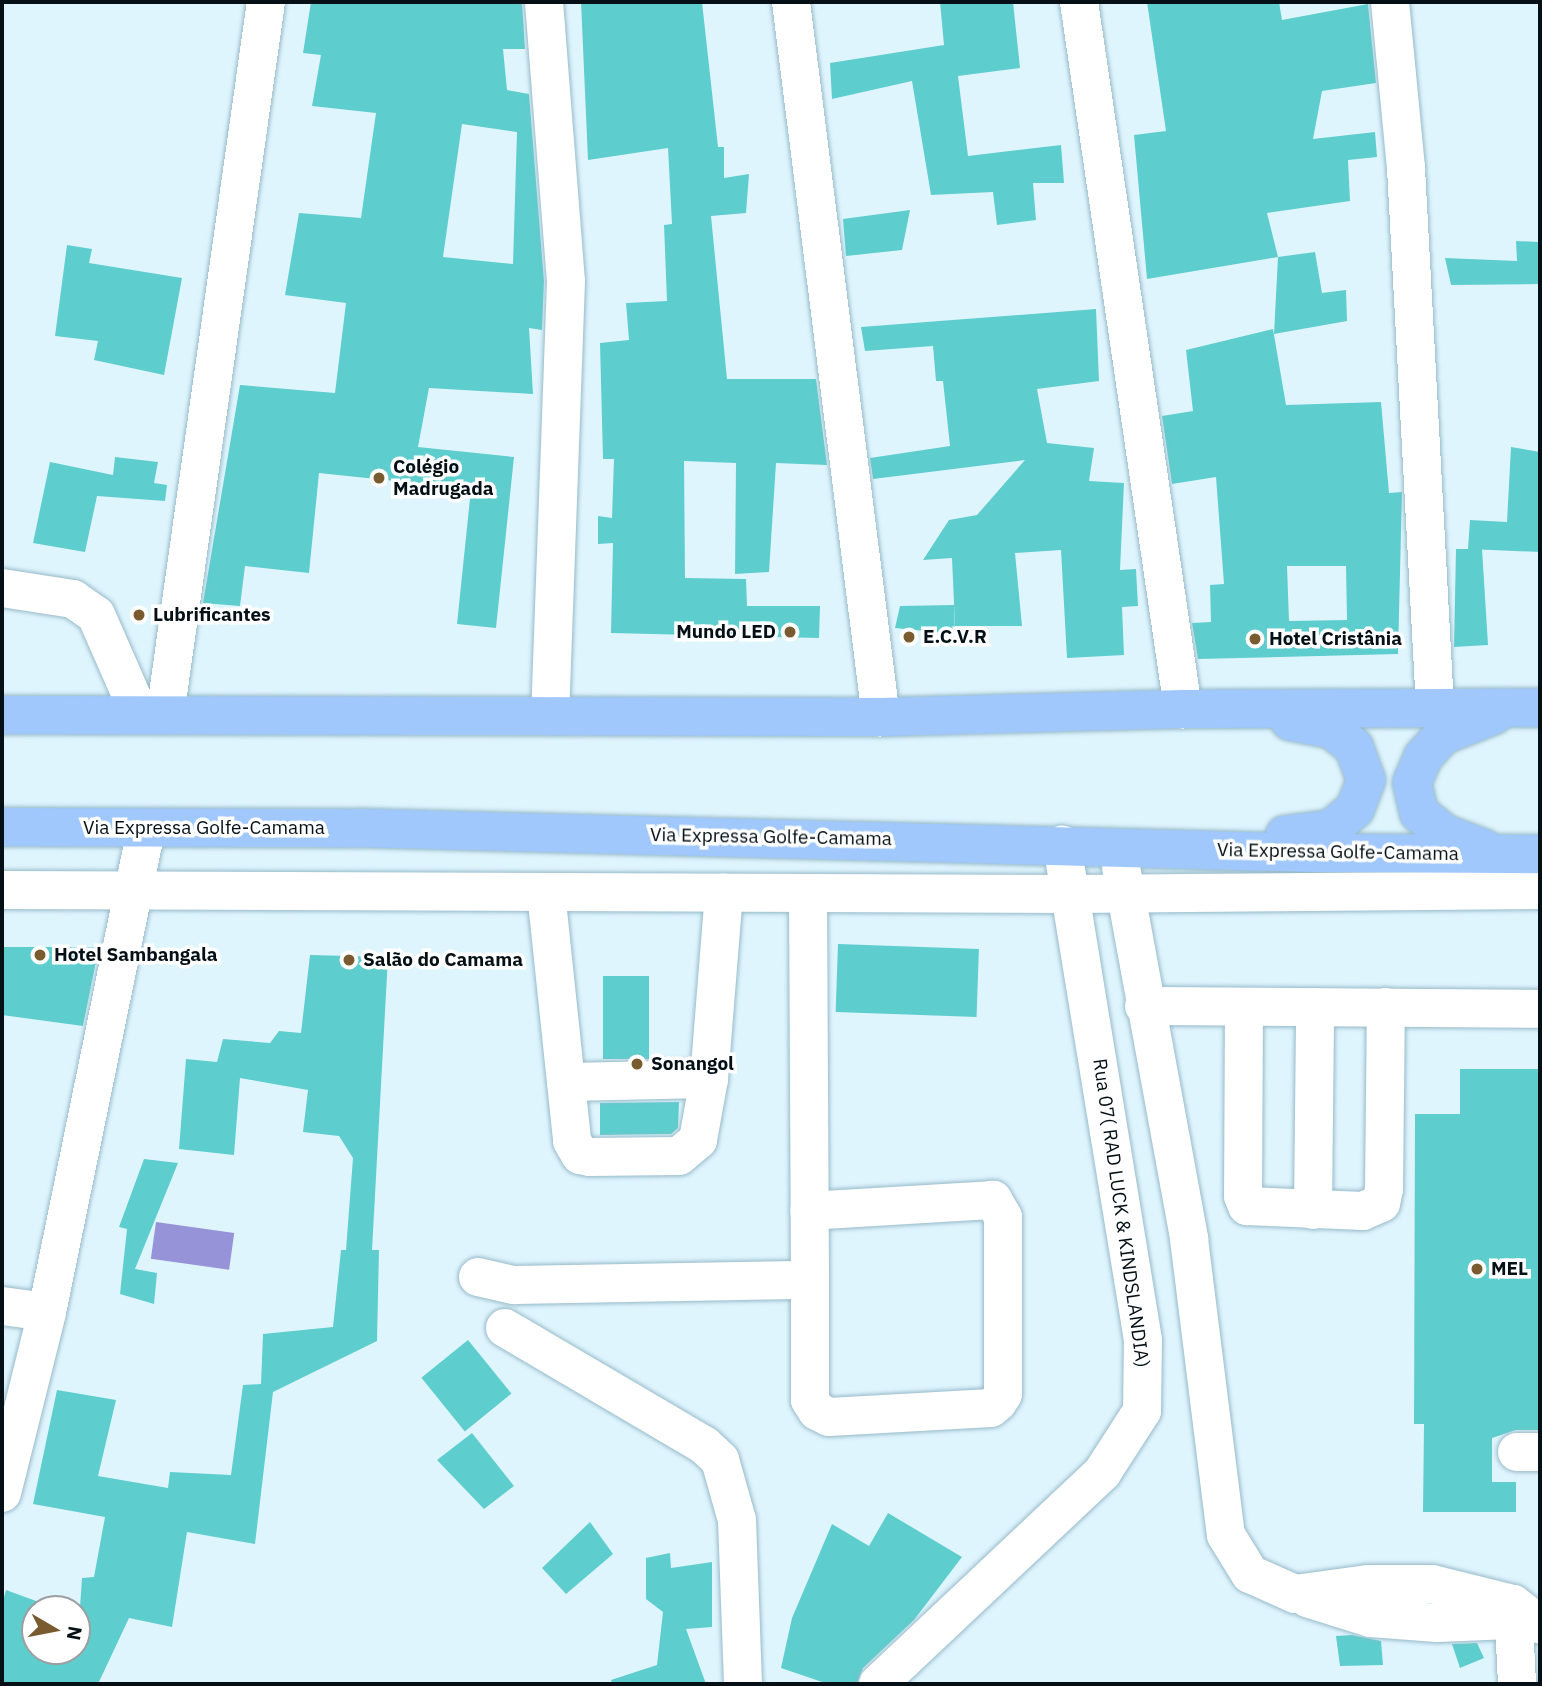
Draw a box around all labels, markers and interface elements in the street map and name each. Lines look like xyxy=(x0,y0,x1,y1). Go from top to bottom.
place label: Colégio Madrugada xyxy=(393,456,494,500)
marker: Colégio Madrugada xyxy=(371,470,387,486)
place label: Lubrificantes xyxy=(153,604,271,626)
marker: Lubrificantes xyxy=(131,607,147,623)
place label: Mundo LED xyxy=(676,621,776,643)
marker: Mundo LED xyxy=(782,624,798,640)
place label: E.C.V.R xyxy=(923,626,987,648)
place label: Hotel Cristânia xyxy=(1269,628,1402,650)
marker: E.C.V.R xyxy=(901,629,917,645)
marker: Hotel Cristânia xyxy=(1247,631,1263,647)
street label: Via Expressa Golfe-Camama xyxy=(83,817,325,839)
street label: Via Expressa Golfe-Camama xyxy=(650,823,892,851)
street label: Via Expressa Golfe-Camama xyxy=(1217,838,1459,866)
place label: Hotel Sambangala xyxy=(54,944,218,966)
marker: Hotel Sambangala xyxy=(32,947,48,963)
place label: Salão do Camama xyxy=(363,949,523,971)
marker: Salão do Camama xyxy=(341,952,357,968)
place label: Sonangol xyxy=(651,1053,734,1075)
marker: Sonangol xyxy=(629,1056,645,1072)
street label: Rua 07( RAD LUCK & KINDSLANDIA) xyxy=(1088,1057,1154,1369)
place label: MEL xyxy=(1491,1258,1528,1280)
marker: MEL xyxy=(1469,1261,1485,1277)
north arrow xyxy=(21,1595,91,1665)
text: N xyxy=(62,1624,88,1642)

